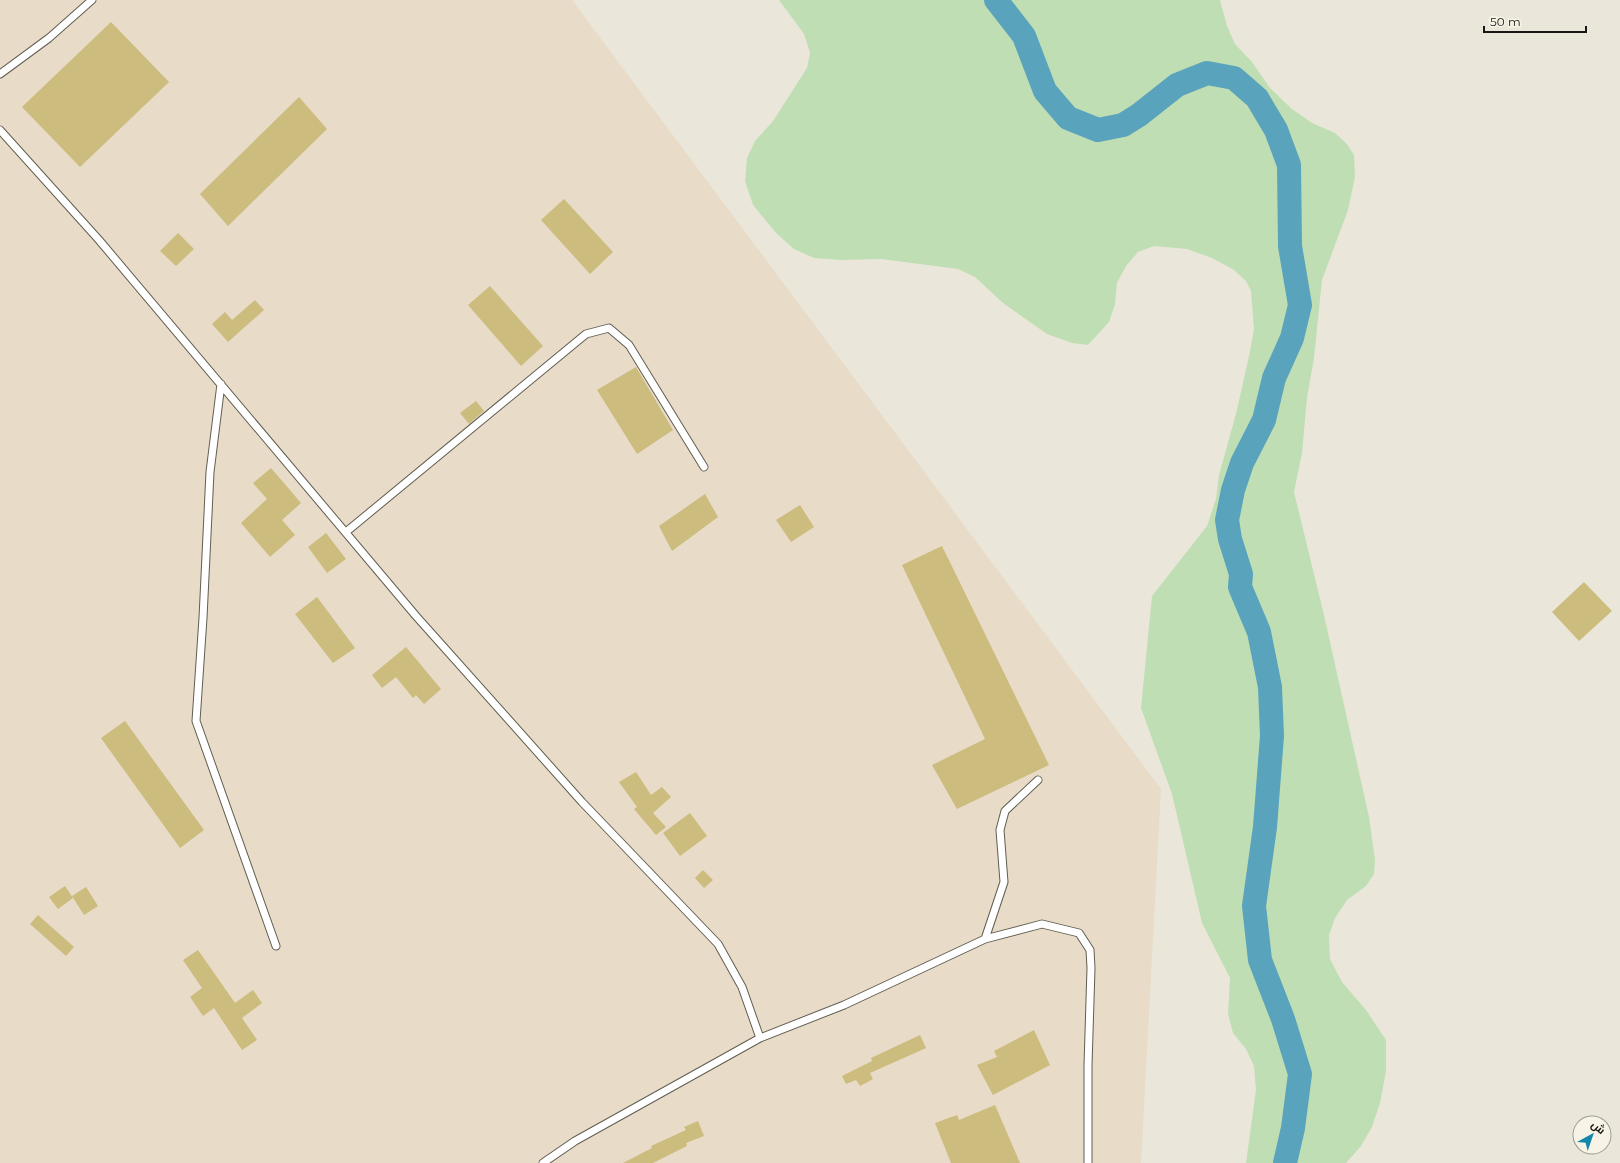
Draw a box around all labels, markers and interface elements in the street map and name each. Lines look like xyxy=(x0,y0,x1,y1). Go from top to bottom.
scale bar xyxy=(1484,8,1586,34)
text: 50 m xyxy=(1490,14,1521,29)
north arrow xyxy=(1572,1115,1612,1155)
text: ش xyxy=(1589,1117,1608,1137)

